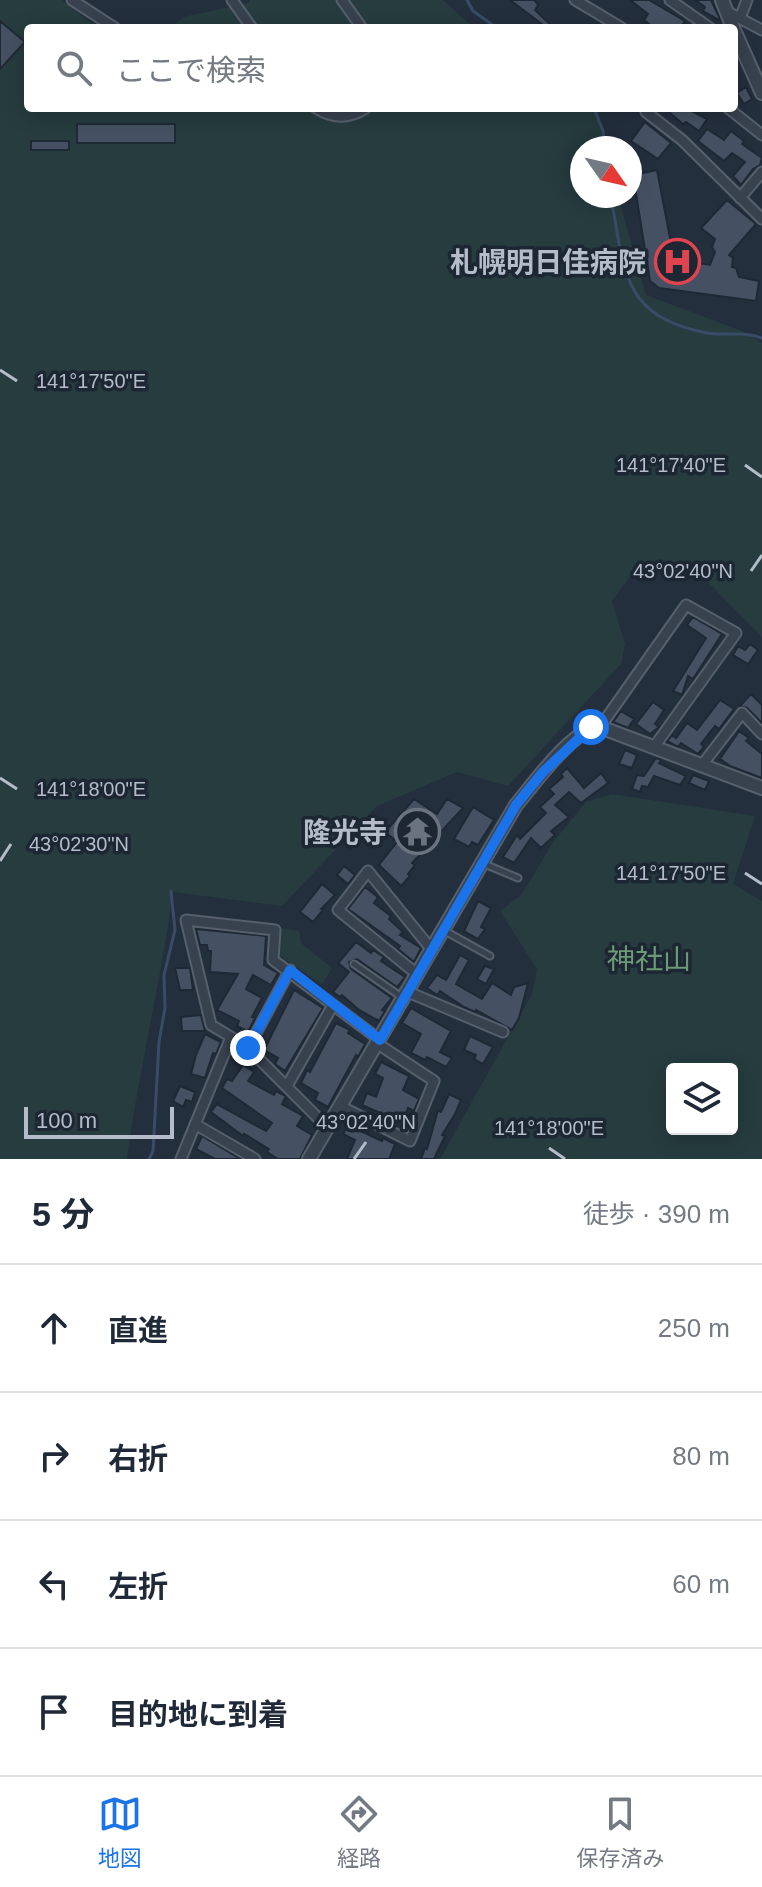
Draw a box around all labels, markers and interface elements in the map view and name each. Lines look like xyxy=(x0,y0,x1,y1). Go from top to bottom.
search box xyxy=(24,24,738,112)
icon: search xyxy=(52,46,96,90)
text: ここで検索 xyxy=(116,54,266,87)
north arrow xyxy=(570,136,642,208)
hospital icon: 札幌明日佳病院 xyxy=(653,238,701,286)
place label: 札幌明日佳病院 xyxy=(450,247,646,278)
text: 141°17'50"E xyxy=(36,370,146,392)
text: 141°17'40"E xyxy=(616,454,726,476)
text: 43°02'40"N xyxy=(633,560,733,582)
route start xyxy=(573,709,609,745)
text: 141°18'00"E xyxy=(36,778,146,800)
temple icon: 隆光寺 xyxy=(394,808,442,856)
place label: 隆光寺 xyxy=(303,817,387,848)
text: 43°02'30"N xyxy=(29,833,129,855)
text: 141°17'50"E xyxy=(616,862,726,884)
park label: 神社山 xyxy=(607,944,691,975)
route end xyxy=(230,1030,266,1066)
map controls xyxy=(666,1063,738,1135)
button: layers xyxy=(666,1063,738,1135)
scale bar xyxy=(24,1103,174,1139)
text: 100 m xyxy=(36,1108,97,1133)
text: 43°02'40"N xyxy=(316,1111,416,1133)
text: 141°18'00"E xyxy=(494,1117,604,1139)
text: 5 分 xyxy=(32,1195,94,1233)
text: 徒歩 · 390 m xyxy=(583,1199,730,1229)
icon: ahead xyxy=(32,1306,76,1350)
text: 250 m xyxy=(658,1313,730,1343)
text: 直進 xyxy=(108,1314,168,1347)
icon: right xyxy=(32,1434,76,1478)
text: 80 m xyxy=(672,1441,730,1471)
text: 右折 xyxy=(108,1442,168,1475)
icon: left xyxy=(32,1562,76,1606)
text: 60 m xyxy=(672,1569,730,1599)
text: 左折 xyxy=(108,1570,168,1603)
icon: arrive xyxy=(32,1690,76,1734)
text: 目的地に到着 xyxy=(108,1698,288,1731)
tab: 地図 xyxy=(98,1792,142,1872)
tab: 経路 xyxy=(337,1792,381,1872)
tab: 保存済み xyxy=(576,1792,664,1872)

